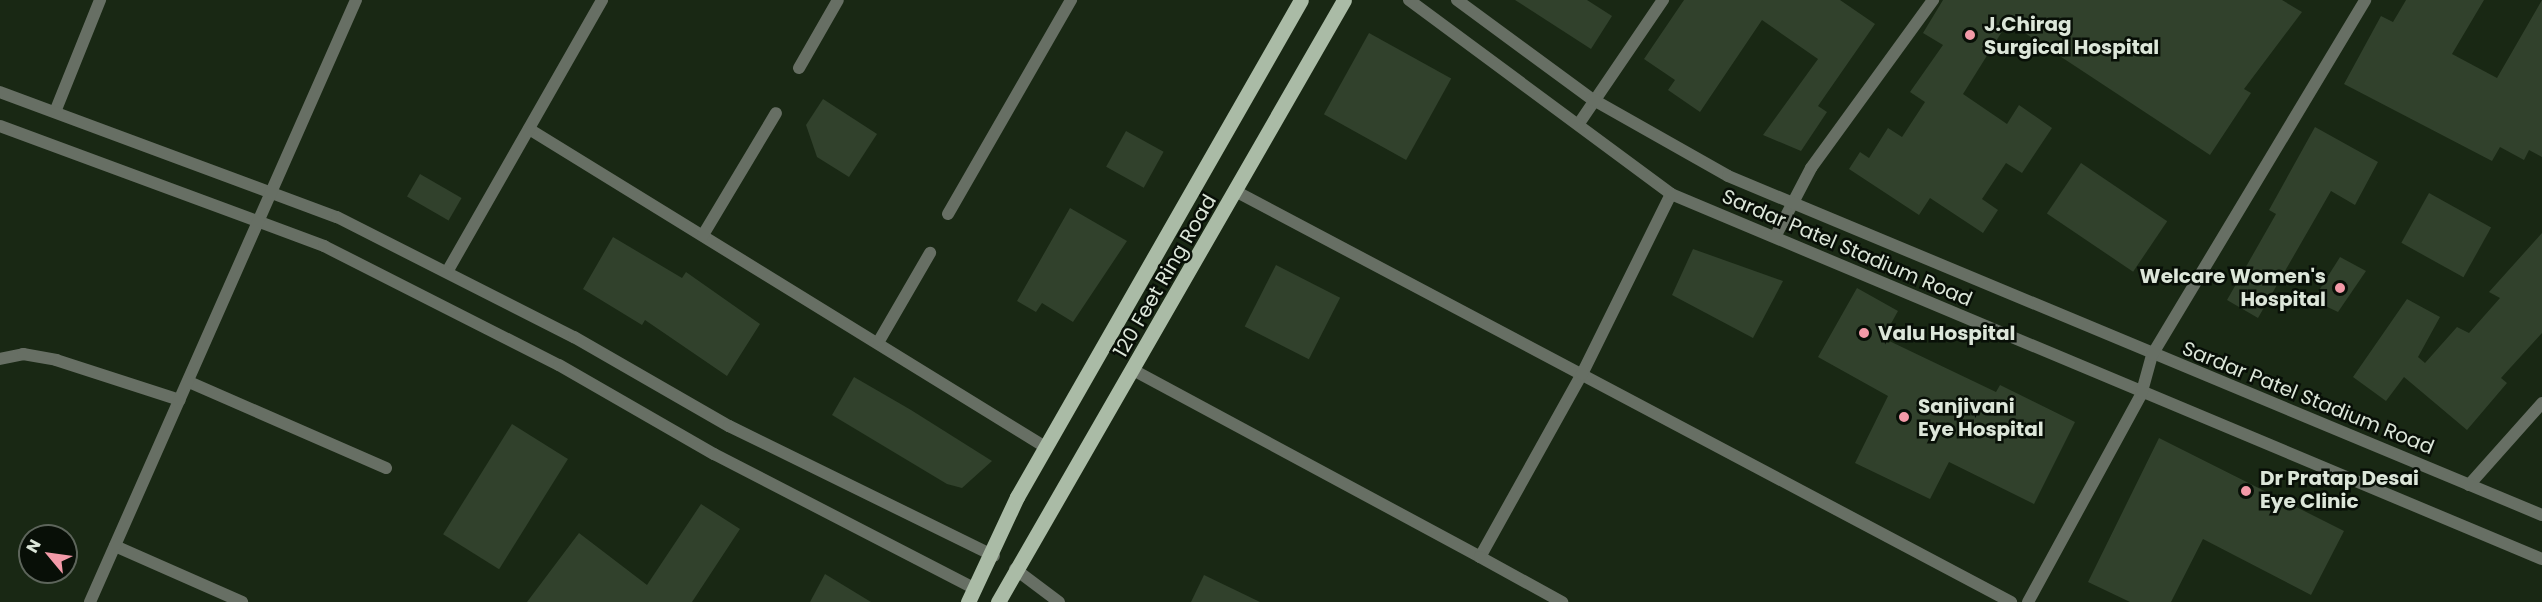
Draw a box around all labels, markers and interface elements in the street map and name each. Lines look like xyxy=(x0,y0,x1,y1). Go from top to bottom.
place label: J.Chirag Surgical Hospital xyxy=(1984,12,2159,59)
marker: J.Chirag Surgical Hospital xyxy=(1961,26,1979,44)
street label: Sardar Patel Stadium Road xyxy=(1718,184,1976,312)
street label: 120 Feet Ring Road xyxy=(1109,190,1221,362)
place label: Welcare Women's Hospital xyxy=(2140,264,2326,311)
marker: Welcare Women's Hospital xyxy=(2331,279,2349,297)
place label: Valu Hospital xyxy=(1878,321,2015,345)
marker: Valu Hospital xyxy=(1855,324,1873,342)
street label: Sardar Patel Stadium Road xyxy=(2179,336,2437,460)
place label: Sanjivani Eye Hospital xyxy=(1918,394,2044,441)
marker: Sanjivani Eye Hospital xyxy=(1895,408,1913,426)
place label: Dr Pratap Desai Eye Clinic xyxy=(2260,467,2419,514)
marker: Dr Pratap Desai Eye Clinic xyxy=(2237,482,2255,500)
north arrow xyxy=(18,524,78,584)
text: N xyxy=(21,535,47,557)

